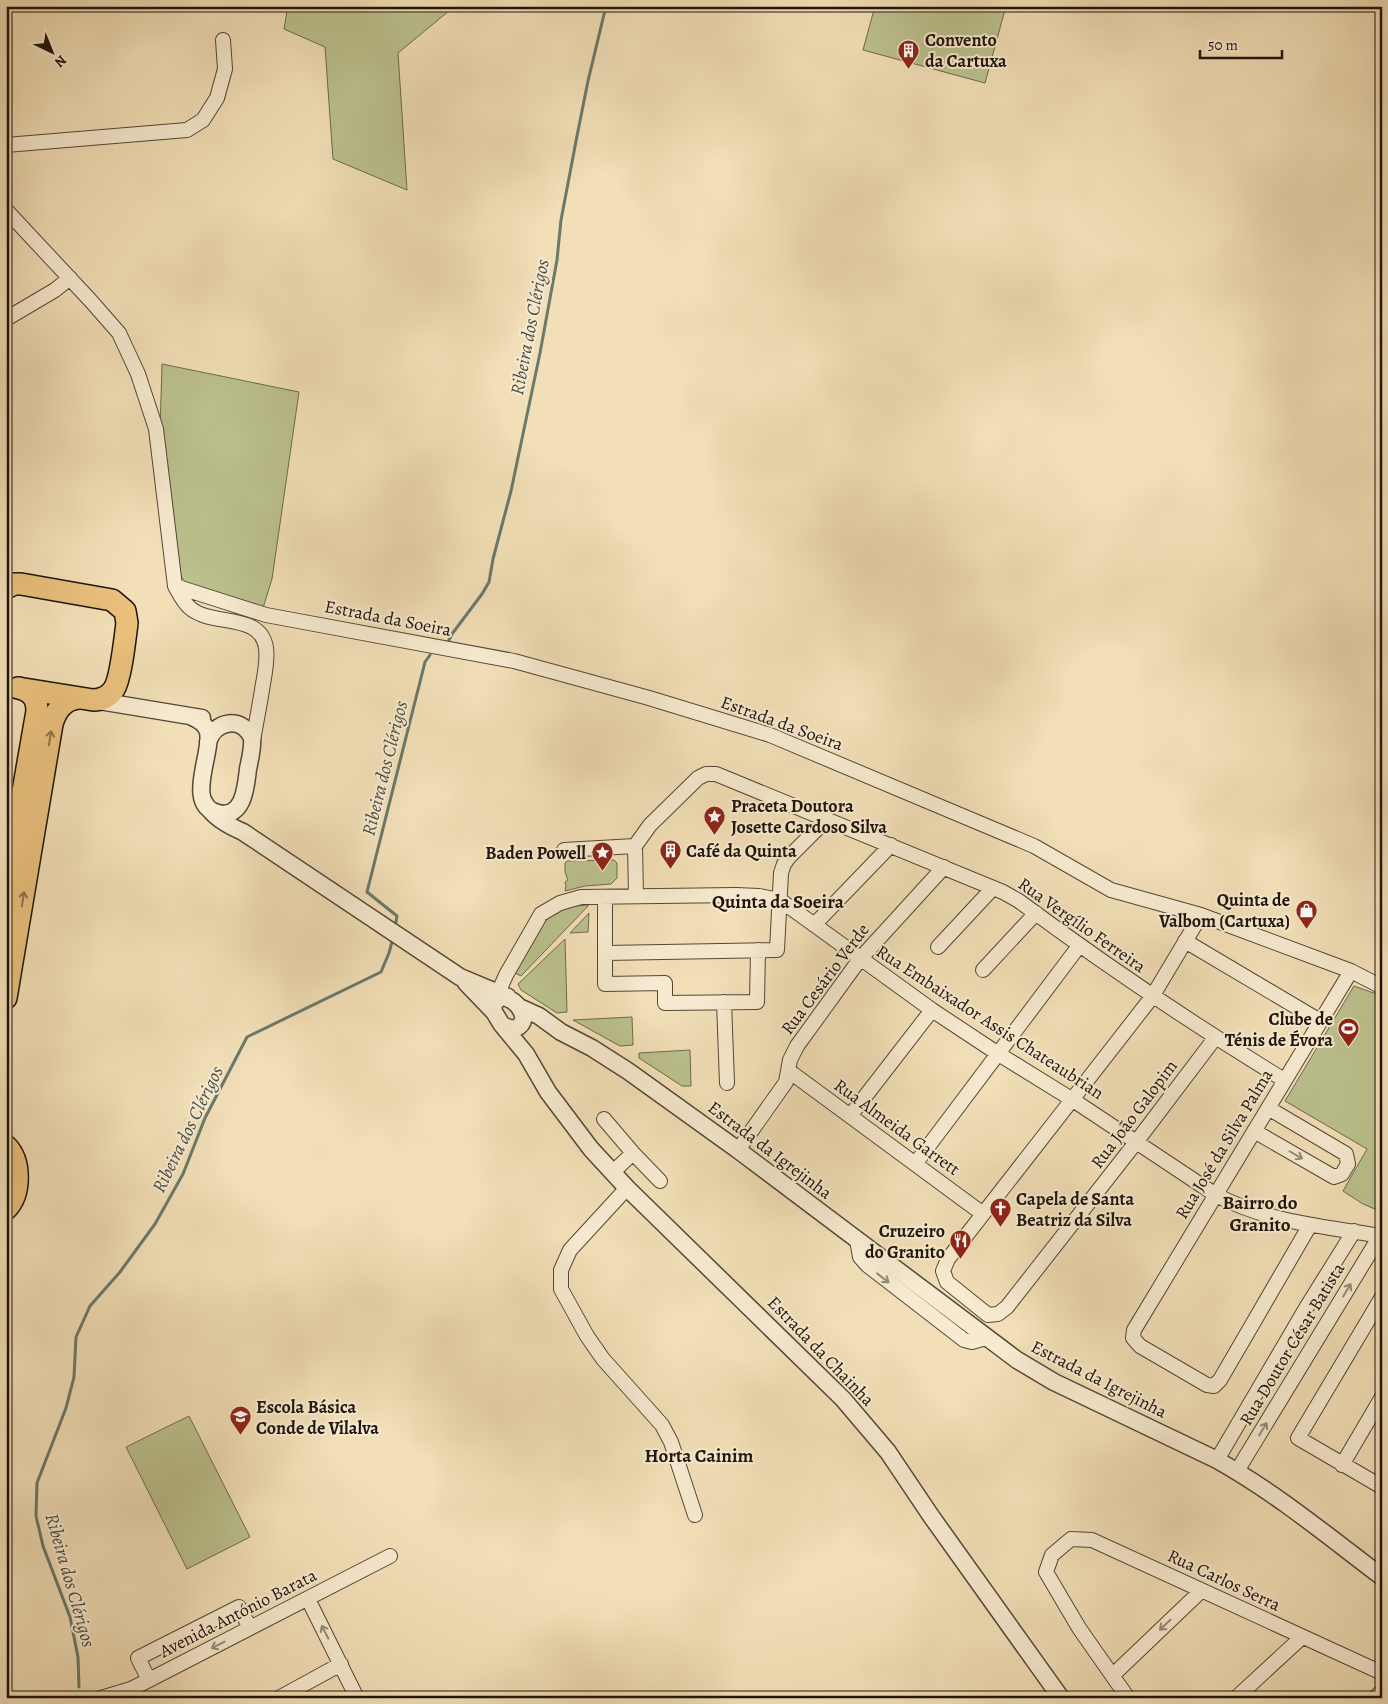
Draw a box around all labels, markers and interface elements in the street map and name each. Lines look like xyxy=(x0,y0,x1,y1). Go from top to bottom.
north arrow xyxy=(28,28,78,78)
place label: Convento da Cartuxa xyxy=(925,28,1007,73)
scale bar xyxy=(1200,28,1283,60)
text: 50 m xyxy=(1208,35,1238,55)
building icon: Convento da Cartuxa xyxy=(897,38,921,69)
text: N xyxy=(50,51,71,72)
water label: Ribeira dos Clérigos xyxy=(504,256,556,397)
street label: Estrada da Soeira xyxy=(323,594,454,642)
street label: Estrada da Soeira xyxy=(717,690,847,756)
water label: Ribeira dos Clérigos xyxy=(356,698,414,838)
one-way arrow xyxy=(45,731,55,747)
place label: Praceta Doutora Josette Cardoso Silva xyxy=(731,794,887,839)
place icon: Praceta Doutora Josette Cardoso Silva xyxy=(703,804,727,835)
building icon: Café da Quinta xyxy=(658,839,682,870)
place label: Café da Quinta xyxy=(686,839,797,863)
place label: Baden Powell xyxy=(485,841,586,865)
place icon: Baden Powell xyxy=(590,841,614,872)
street label: Rua Vergílio Ferreira xyxy=(1013,872,1151,979)
place label: Quinta de Valbom (Cartuxa) xyxy=(1158,888,1290,933)
district label: Quinta da Soeira xyxy=(712,889,845,915)
one-way arrow xyxy=(18,891,28,907)
shop icon: Quinta de Valbom (Cartuxa) xyxy=(1294,898,1318,929)
street label: Rua Cesário Verde xyxy=(775,919,875,1039)
street label: Rua Embaixador Assis Chateaubrian xyxy=(871,939,1109,1105)
place label: Clube de Ténis de Évora xyxy=(1225,1007,1333,1052)
sports icon: Clube de Ténis de Évora xyxy=(1337,1017,1361,1048)
street label: Rua João Galopim xyxy=(1085,1055,1183,1173)
water label: Ribeira dos Clérigos xyxy=(146,1061,230,1197)
street label: Rua José da Silva Palma xyxy=(1170,1064,1279,1223)
street label: Rua Almeida Garrett xyxy=(829,1073,965,1181)
street label: Estrada da Igrejinha xyxy=(703,1095,837,1205)
one-way arrow xyxy=(1289,1151,1303,1161)
place label: Capela de Santa Beatriz da Silva xyxy=(1016,1187,1135,1232)
district label: Bairro do Granito xyxy=(1222,1190,1298,1238)
church icon: Capela de Santa Beatriz da Silva xyxy=(988,1197,1012,1228)
place label: Cruzeiro do Granito xyxy=(865,1219,945,1264)
restaurant icon: Cruzeiro do Granito xyxy=(949,1229,973,1260)
street label: Rua Doutor César Batista xyxy=(1234,1258,1350,1430)
one-way arrow xyxy=(876,1273,889,1284)
one-way arrow xyxy=(1342,1284,1352,1298)
street label: Estrada da Chainha xyxy=(762,1291,880,1412)
street label: Estrada da Igrejinha xyxy=(1027,1334,1172,1424)
place label: Escola Básica Conde de Vilalva xyxy=(256,1395,379,1440)
school or university icon: Escola Básica Conde de Vilalva xyxy=(228,1405,252,1436)
one-way arrow xyxy=(1258,1423,1268,1437)
district label: Horta Cainim xyxy=(645,1443,753,1469)
water label: Ribeira dos Clérigos xyxy=(39,1510,102,1651)
street label: Rua Carlos Serra xyxy=(1164,1543,1285,1617)
street label: Avenida António Barata xyxy=(154,1563,321,1664)
one-way arrow xyxy=(1160,1618,1172,1630)
one-way arrow xyxy=(320,1624,330,1639)
one-way arrow xyxy=(211,1641,226,1650)

